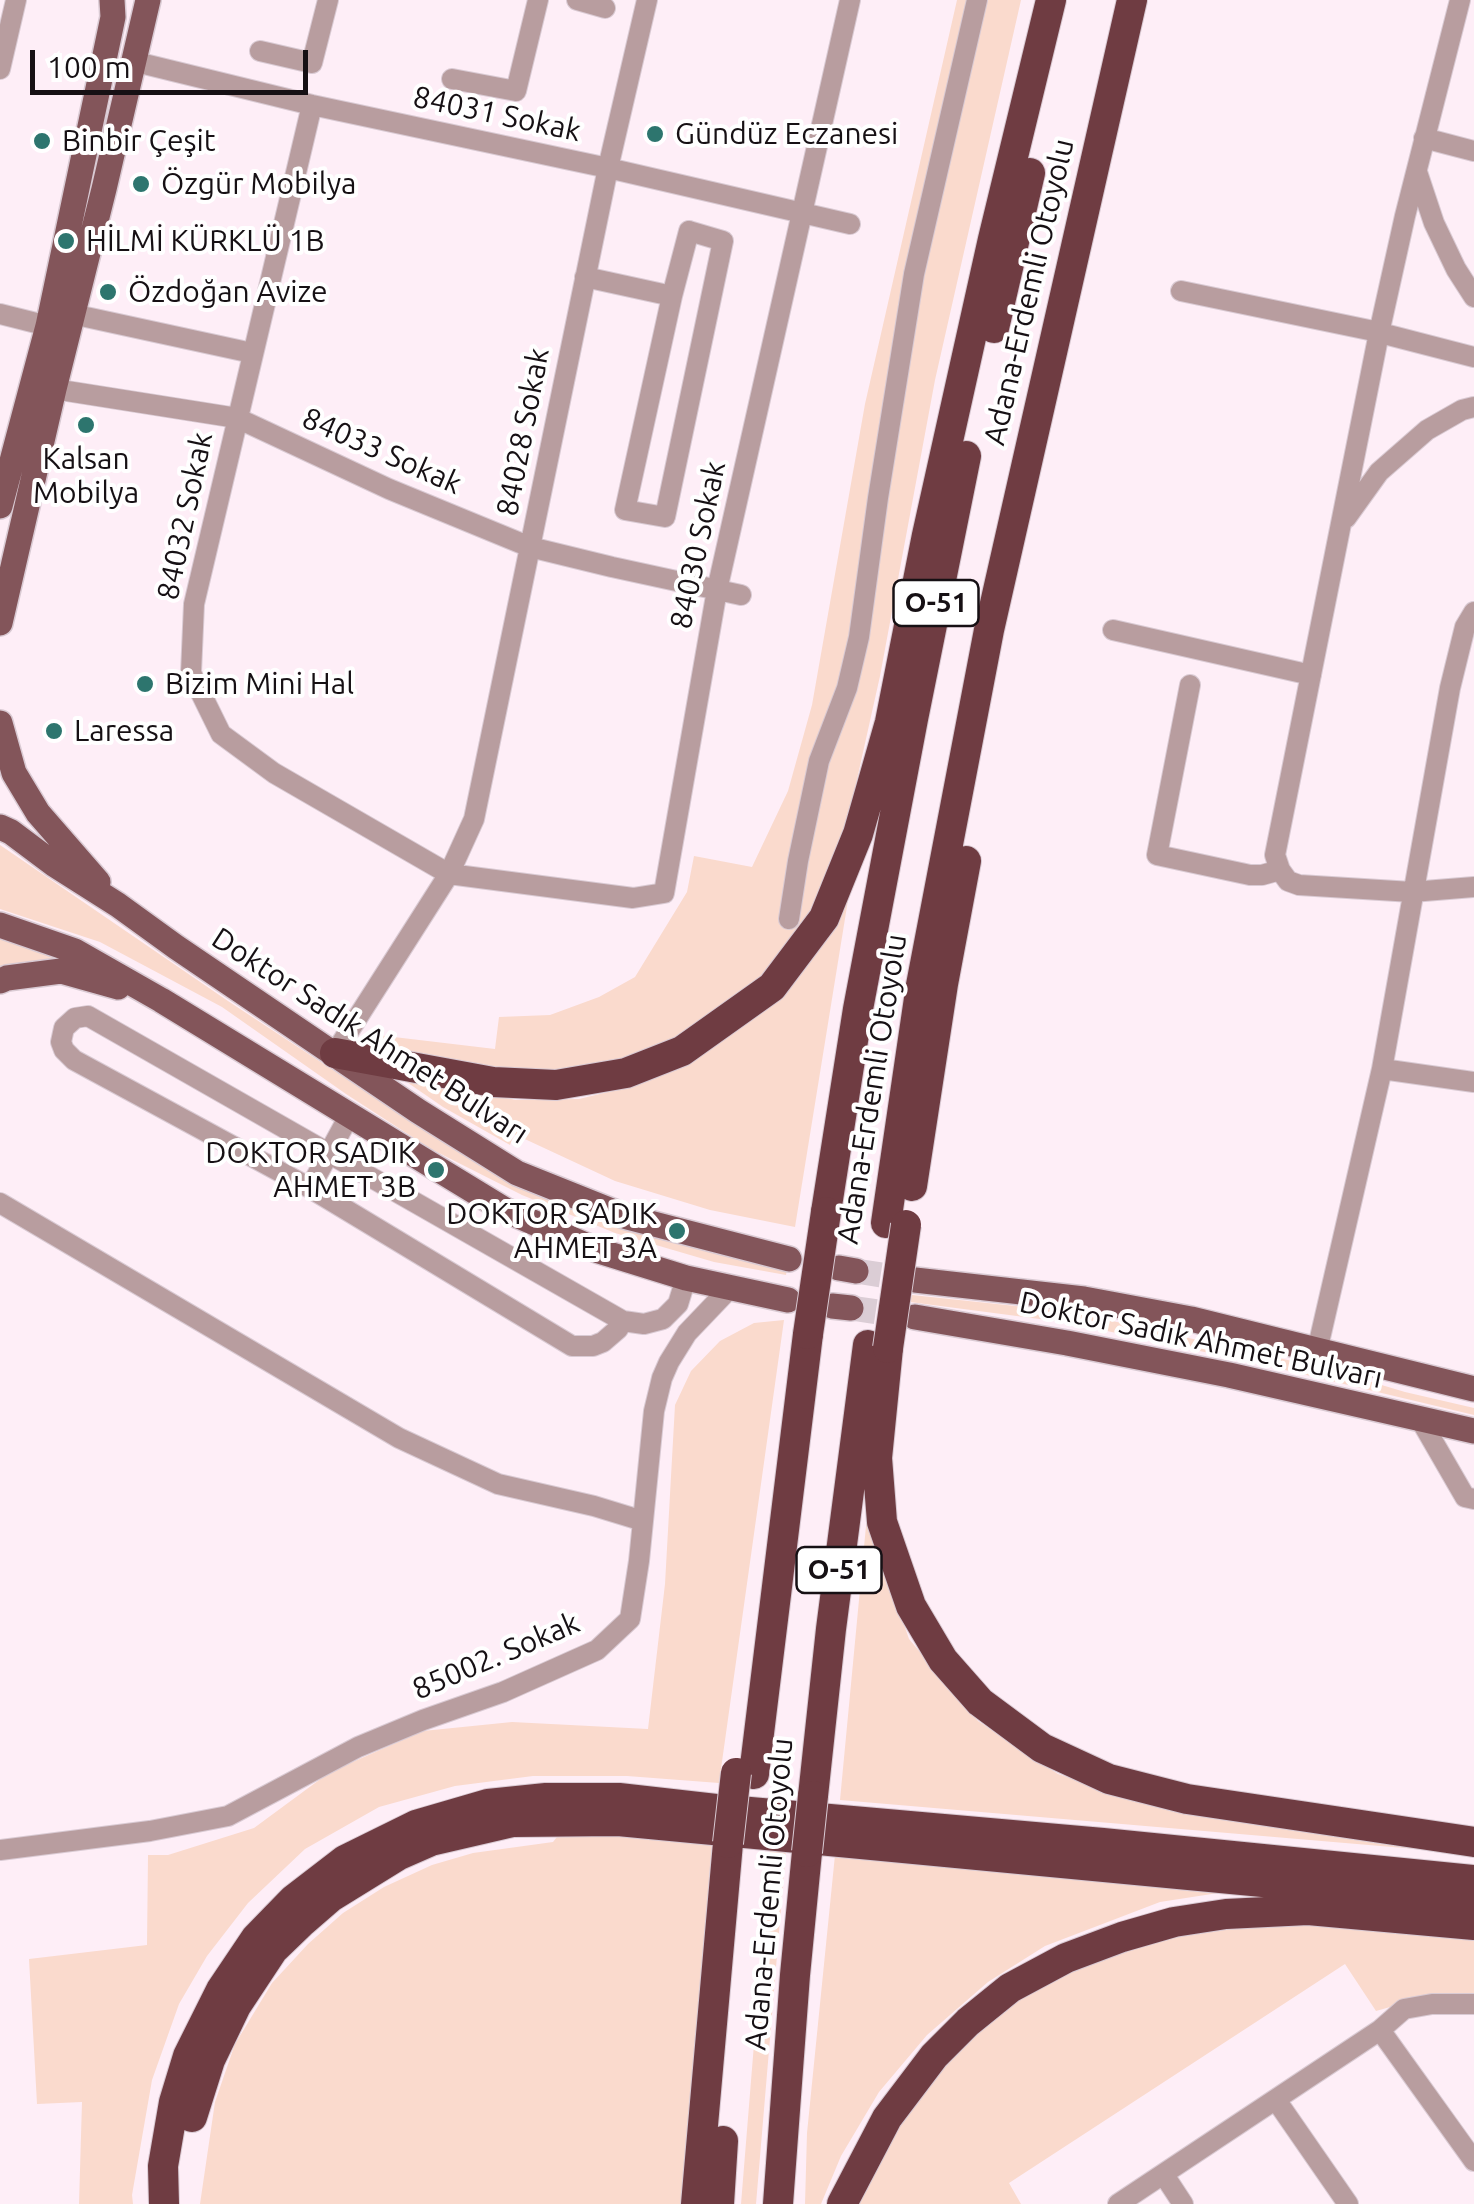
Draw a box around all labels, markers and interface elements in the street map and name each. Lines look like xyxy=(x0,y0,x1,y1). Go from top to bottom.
scale bar xyxy=(35,30,312,92)
text: 100 m xyxy=(47,50,131,84)
street label: 84031 Sokak xyxy=(410,79,584,149)
place label: Gündüz Eczanesi xyxy=(675,116,898,152)
place label: Binbir Çeşit xyxy=(62,123,216,159)
marker: Gündüz Eczanesi xyxy=(644,123,666,145)
marker: Binbir Çeşit xyxy=(31,130,53,152)
street label: Adana-Erdemli Otoyolu xyxy=(976,135,1082,449)
place label: Özgür Mobilya xyxy=(161,166,357,202)
marker: Özgür Mobilya xyxy=(130,173,152,195)
place label: HİLMİ KÜRKLÜ 1B xyxy=(86,223,325,259)
marker: HİLMİ KÜRKLÜ 1B xyxy=(55,230,77,252)
place label: Özdoğan Avize xyxy=(128,274,328,310)
marker: Özdoğan Avize xyxy=(97,281,119,303)
street label: 84028 Sokak xyxy=(489,345,557,519)
street label: 84033 Sokak xyxy=(297,400,467,502)
marker: Kalsan Mobilya xyxy=(75,414,97,436)
street label: 84032 Sokak xyxy=(150,429,220,603)
place label: Kalsan Mobilya xyxy=(33,441,139,512)
street label: 84030 Sokak xyxy=(663,458,733,632)
road number: O-51 xyxy=(894,580,978,626)
place label: Bizim Mini Hal xyxy=(165,666,354,702)
marker: Bizim Mini Hal xyxy=(134,673,156,695)
place label: Laressa xyxy=(74,713,174,749)
marker: Laressa xyxy=(43,720,65,742)
street label: Doktor Sadık Ahmet Bulvarı xyxy=(205,920,535,1152)
street label: Adana-Erdemli Otoyolu xyxy=(830,931,914,1247)
place label: DOKTOR SADIK AHMET 3B xyxy=(205,1135,416,1206)
marker: DOKTOR SADIK AHMET 3B xyxy=(425,1159,447,1181)
place label: DOKTOR SADIK AHMET 3A xyxy=(446,1196,657,1266)
marker: DOKTOR SADIK AHMET 3A xyxy=(666,1220,688,1242)
street label: Doktor Sadık Ahmet Bulvarı xyxy=(1016,1284,1386,1396)
road number: O-51 xyxy=(796,1547,882,1593)
street label: 85002. Sokak xyxy=(407,1605,585,1707)
street label: Adana-Erdemli Otoyolu xyxy=(737,1736,801,2052)

